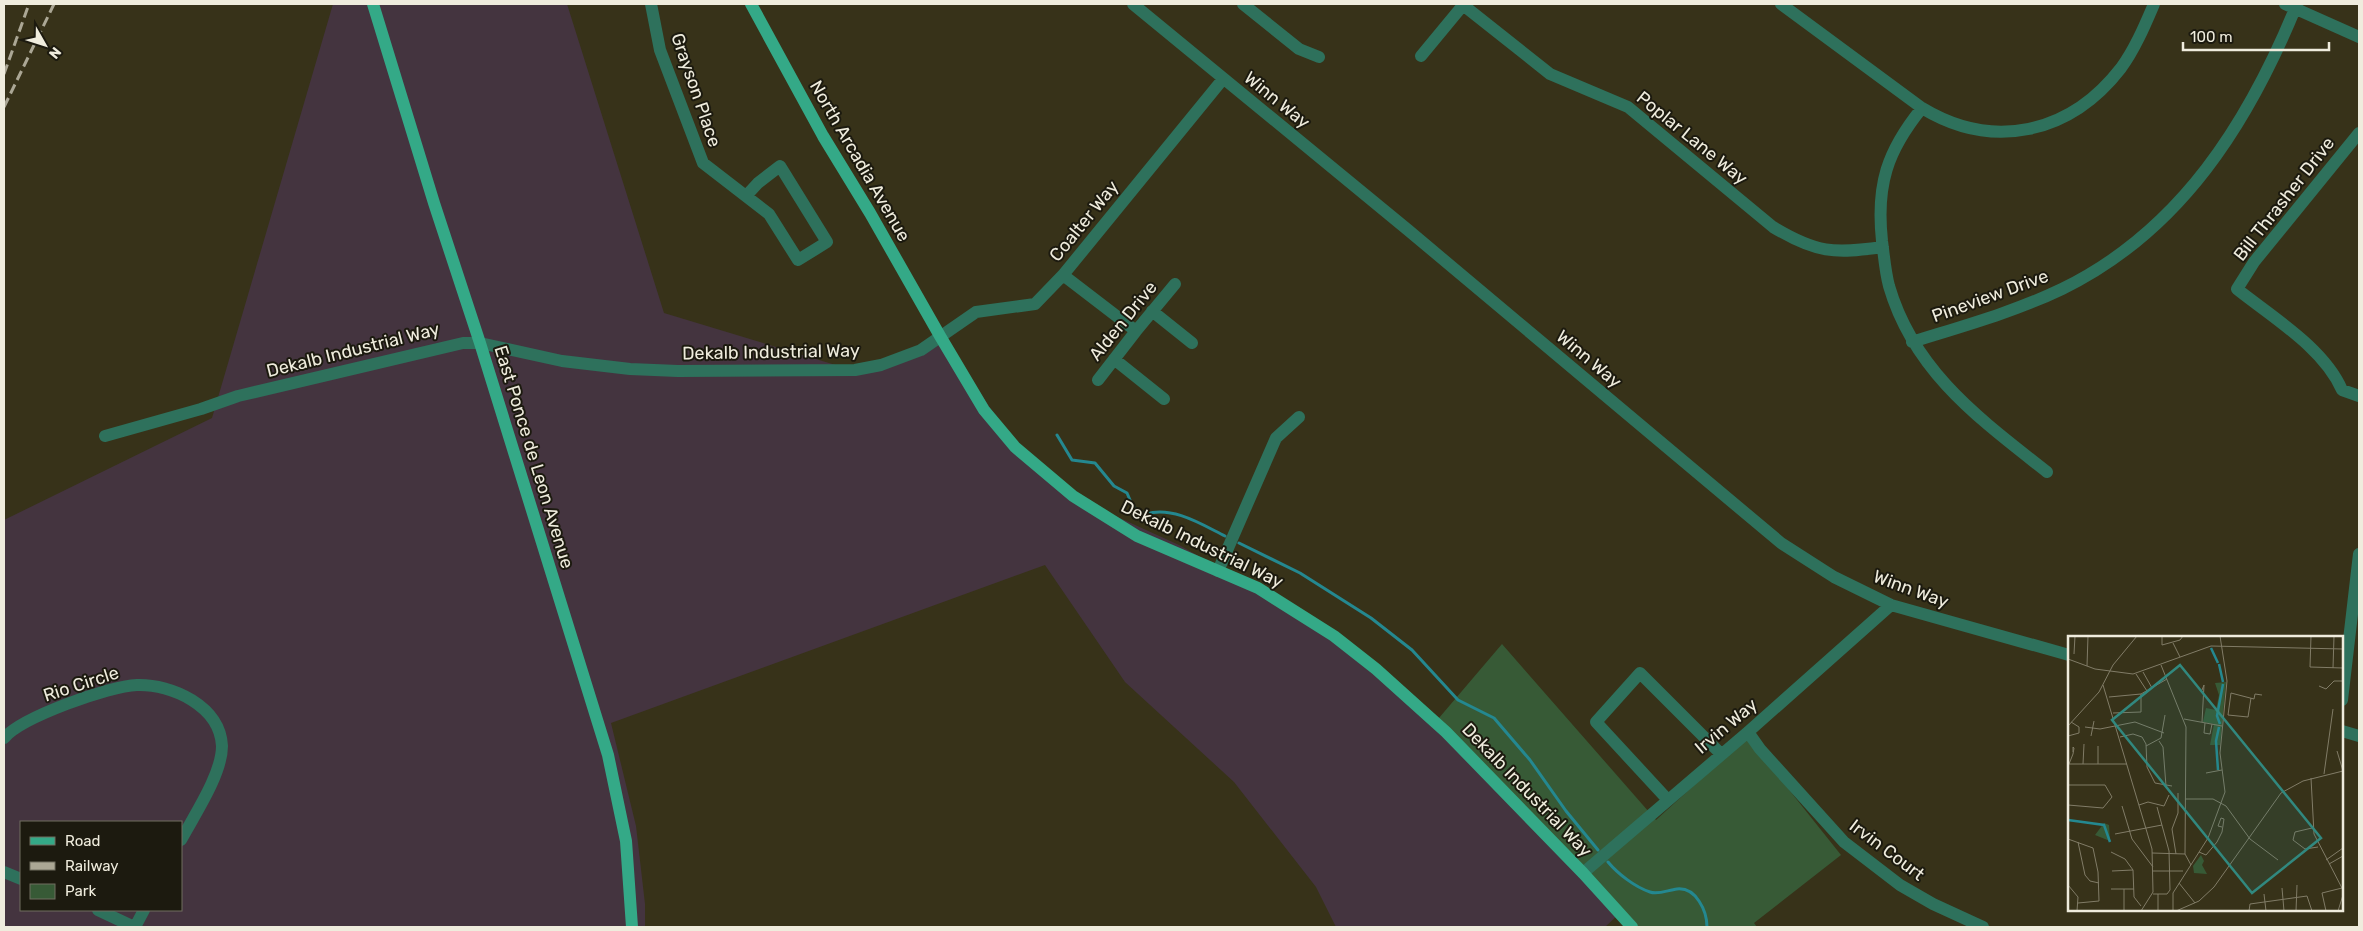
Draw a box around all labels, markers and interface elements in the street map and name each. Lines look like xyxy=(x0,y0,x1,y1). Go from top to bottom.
north arrow xyxy=(20,20,70,70)
scale bar xyxy=(2183,20,2329,52)
text: 100 m xyxy=(2190,28,2232,46)
street label: Grayson Place xyxy=(666,30,726,150)
text: N xyxy=(45,44,64,62)
street label: Winn Way xyxy=(1240,67,1314,133)
street label: North Arcadia Avenue xyxy=(805,77,915,245)
street label: Poplar Lane Way xyxy=(1632,86,1752,190)
street label: Bill Thrasher Drive xyxy=(2229,133,2339,265)
street label: Coalter Way xyxy=(1045,176,1123,266)
street label: Pineview Drive xyxy=(1929,265,2051,327)
street label: Alden Drive xyxy=(1084,277,1162,365)
street label: Dekalb Industrial Way xyxy=(264,318,442,382)
street label: Winn Way xyxy=(1552,325,1626,393)
street label: Dekalb Industrial Way xyxy=(682,339,860,365)
street label: East Ponce de Leon Avenue xyxy=(490,343,578,571)
street label: Dekalb Industrial Way xyxy=(1117,495,1287,593)
street label: Winn Way xyxy=(1870,565,1952,613)
inset map xyxy=(2068,636,2343,911)
street label: Rio Circle xyxy=(40,661,122,707)
street label: Irvin Way xyxy=(1690,693,1762,758)
street label: Dekalb Industrial Way xyxy=(1457,718,1597,862)
street label: Irvin Court xyxy=(1845,815,1929,885)
legend xyxy=(20,821,182,911)
text: Road xyxy=(65,832,101,850)
text: Railway xyxy=(65,857,119,875)
text: Park xyxy=(65,882,96,900)

